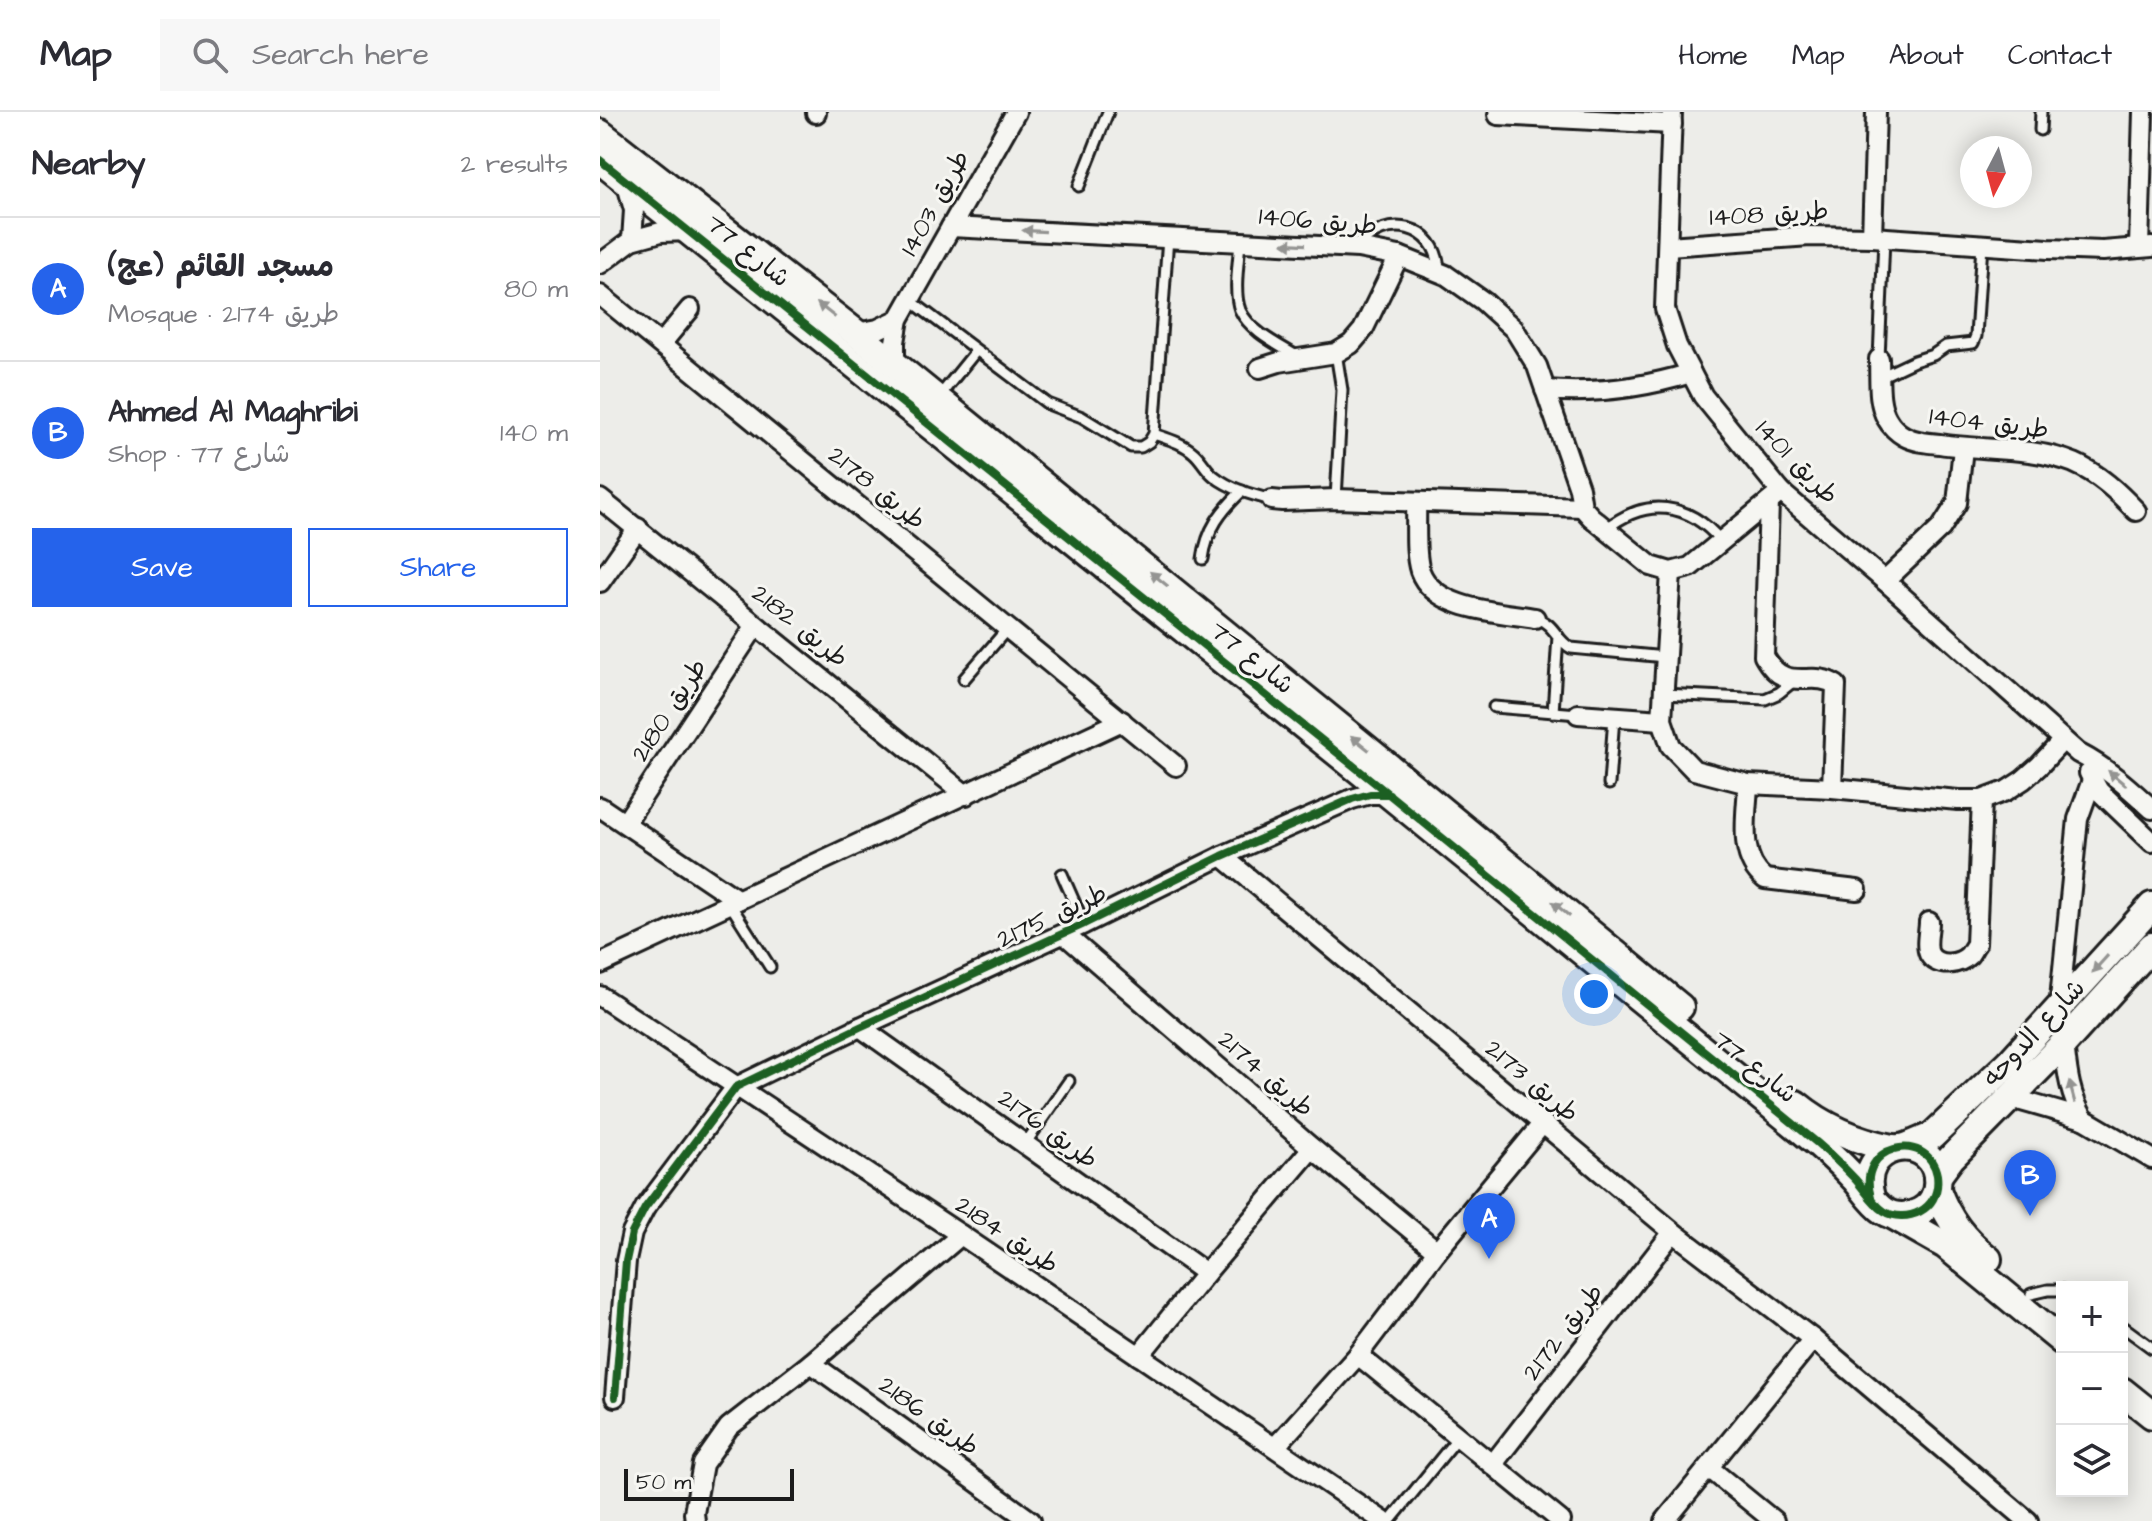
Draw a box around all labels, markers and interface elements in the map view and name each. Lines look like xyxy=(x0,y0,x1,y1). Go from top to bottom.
search box xyxy=(160,19,720,91)
text: Map xyxy=(40,29,112,81)
icon: search xyxy=(188,33,232,77)
text: Search here xyxy=(252,34,429,76)
text: Home xyxy=(1678,36,1748,75)
text: Map xyxy=(1792,36,1845,75)
text: About xyxy=(1889,36,1964,75)
text: Contact xyxy=(2008,36,2112,75)
north arrow xyxy=(1960,136,2032,208)
text: Nearby xyxy=(32,140,146,188)
street label: طريق 1403 xyxy=(891,144,979,262)
text: 2 results xyxy=(460,146,568,182)
street label: طريق 1408 xyxy=(1708,193,1830,235)
street label: طريق 1406 xyxy=(1257,198,1379,244)
street label: شارع 77 xyxy=(698,206,798,296)
one-way arrow xyxy=(1021,224,1046,237)
one-way arrow xyxy=(1281,237,1306,250)
text: مسجد القائم (عج) xyxy=(108,246,334,288)
text: A xyxy=(50,271,66,307)
text: 80 m xyxy=(504,271,568,307)
text: Mosque · طريق 2174 xyxy=(108,296,339,332)
one-way arrow xyxy=(816,302,836,318)
text: Ahmed Al Maghribi xyxy=(108,391,358,433)
street label: طريق 1404 xyxy=(1927,398,2051,448)
street label: طريق 1401 xyxy=(1747,411,1847,513)
text: B xyxy=(49,415,67,451)
text: 140 m xyxy=(500,415,568,451)
text: Shop · شارع 77 xyxy=(108,436,290,472)
street label: طريق 2178 xyxy=(821,437,933,539)
button: Save xyxy=(32,528,292,607)
button: Share xyxy=(308,528,568,607)
one-way arrow xyxy=(1149,571,1169,588)
street label: طريق 2182 xyxy=(744,576,856,676)
street label: شارع 77 xyxy=(1202,613,1302,703)
street label: طريق 2180 xyxy=(622,651,716,769)
one-way arrow xyxy=(1351,735,1371,752)
one-way arrow xyxy=(2108,770,2128,787)
street label: طريق 2175 xyxy=(991,875,1113,957)
one-way arrow xyxy=(1551,901,1571,918)
one-way arrow xyxy=(2091,954,2109,973)
street label: شارع الدوحه xyxy=(1974,971,2094,1095)
your location xyxy=(1574,974,1614,1014)
street label: طريق 2174 xyxy=(1210,1022,1322,1126)
street label: شارع 77 xyxy=(1705,1022,1805,1112)
street label: طريق 2173 xyxy=(1477,1031,1587,1131)
street label: طريق 2176 xyxy=(991,1080,1105,1178)
one-way arrow xyxy=(2065,1080,2077,1105)
pin: B xyxy=(2004,1150,2056,1216)
street label: طريق 2184 xyxy=(948,1187,1066,1283)
pin: A xyxy=(1463,1193,1515,1259)
street label: طريق 2172 xyxy=(1514,1276,1612,1388)
map controls xyxy=(2056,1281,2128,1497)
button: + xyxy=(2056,1281,2128,1353)
button: − xyxy=(2056,1353,2128,1425)
street label: طريق 2186 xyxy=(871,1367,987,1465)
button: layers xyxy=(2056,1425,2128,1497)
scale bar xyxy=(624,1465,794,1501)
text: 50 m xyxy=(636,1467,691,1498)

